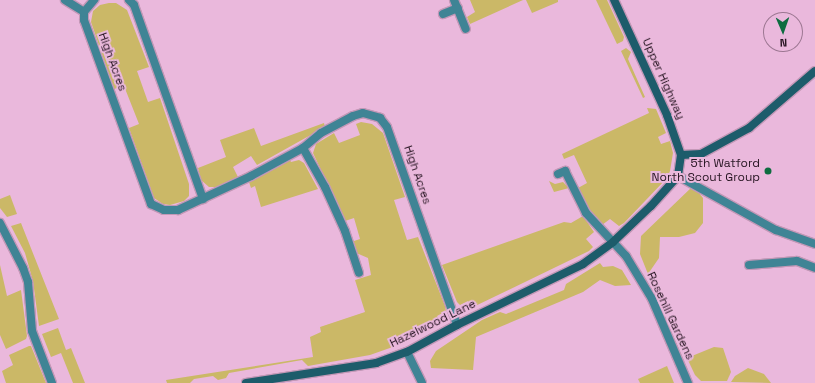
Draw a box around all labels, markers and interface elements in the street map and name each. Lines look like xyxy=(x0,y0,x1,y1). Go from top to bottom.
north arrow xyxy=(763,12,803,52)
street label: High Acres xyxy=(95,31,129,93)
street label: Upper Highway xyxy=(639,36,687,122)
text: N xyxy=(779,36,787,50)
street label: High Acres xyxy=(400,144,434,206)
place label: 5th Watford North Scout Group xyxy=(652,157,760,185)
marker: 5th Watford North Scout Group xyxy=(763,166,773,176)
street label: Rosehill Gardens xyxy=(643,270,697,362)
street label: Hazelwood Lane xyxy=(388,297,478,351)

